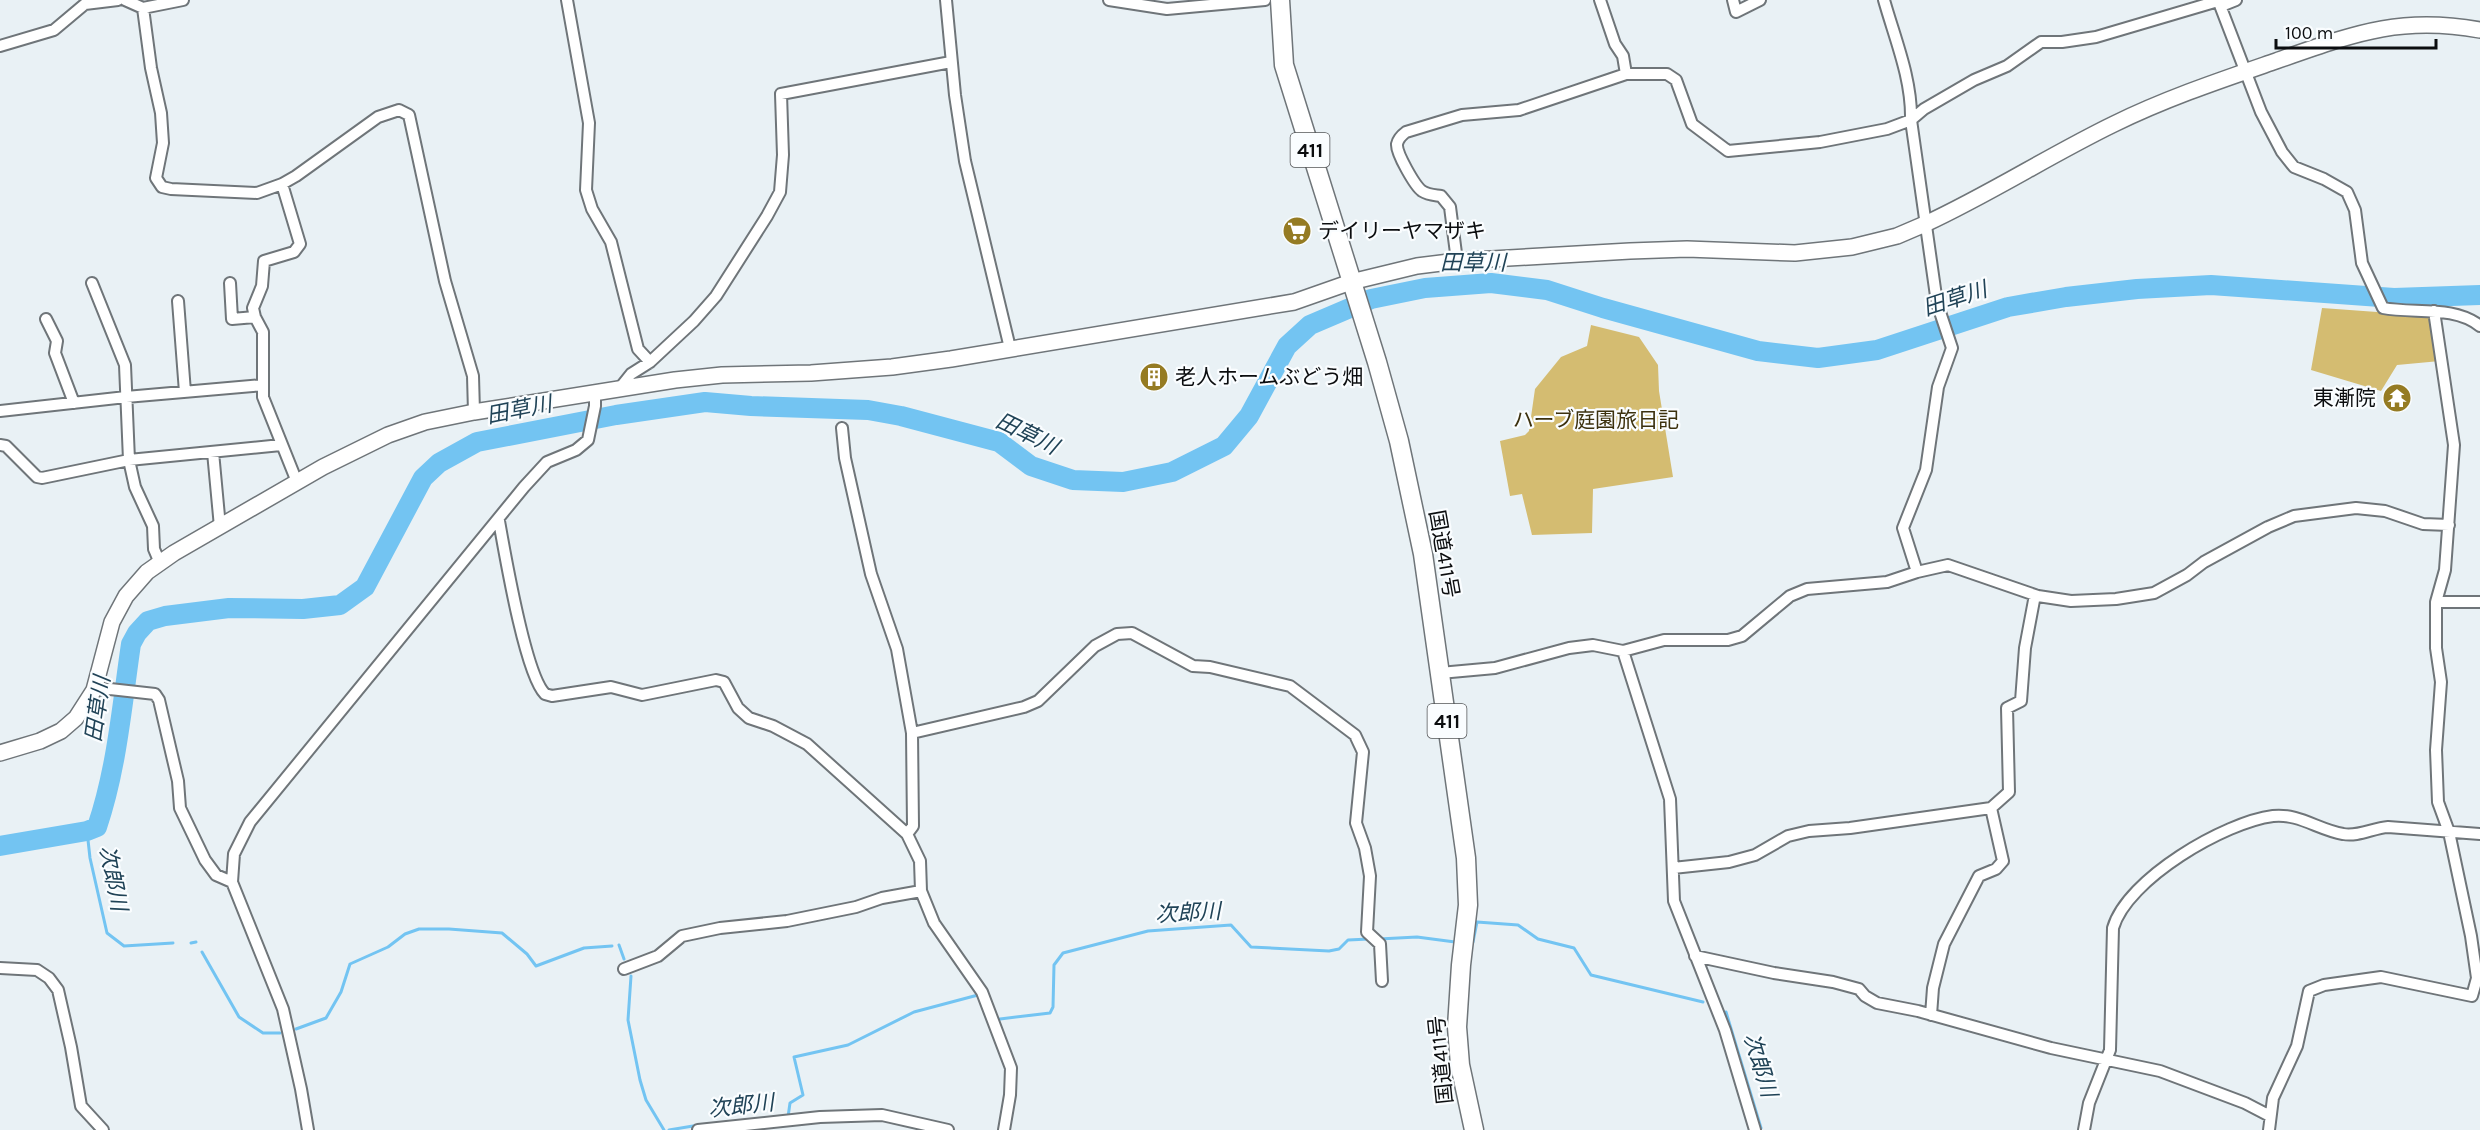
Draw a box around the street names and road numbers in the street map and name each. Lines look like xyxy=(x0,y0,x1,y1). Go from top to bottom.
road number: 411 xyxy=(1290,133,1330,167)
street label: 国道411号 xyxy=(1424,508,1464,600)
road number: 411 xyxy=(1428,704,1466,738)
street label: 国道411号 xyxy=(1424,1015,1458,1105)

